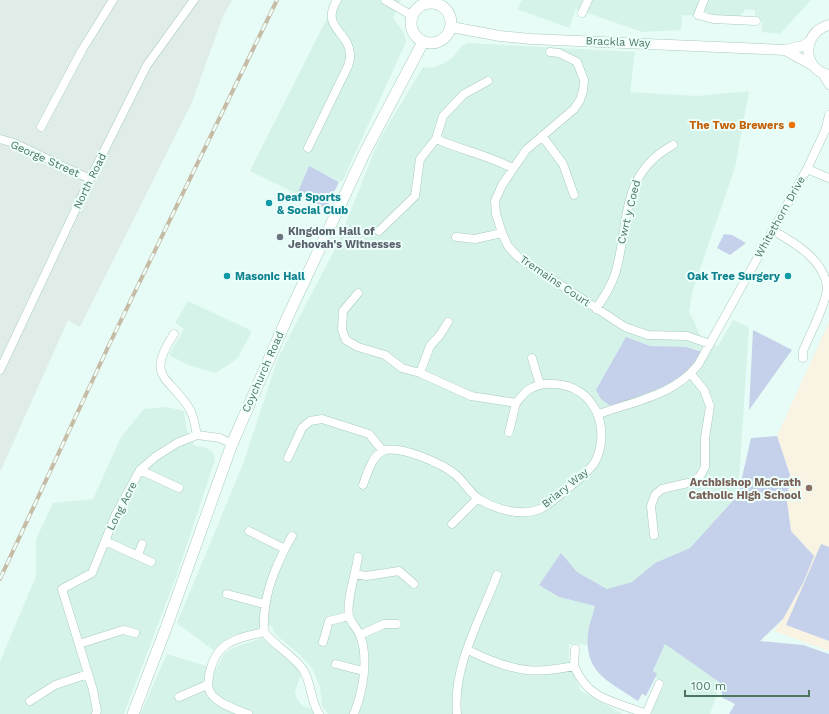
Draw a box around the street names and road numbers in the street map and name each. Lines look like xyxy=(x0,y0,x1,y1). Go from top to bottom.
street label: Brackla Way xyxy=(585,34,651,50)
street label: George Street xyxy=(8,138,82,180)
street label: North Road xyxy=(71,151,109,211)
street label: Whitethorn Drive xyxy=(752,174,808,260)
street label: Cwrt y Coed xyxy=(615,179,643,245)
street label: Tremains Court xyxy=(517,253,593,310)
street label: Coychurch Road xyxy=(239,329,287,415)
street label: Briary Way xyxy=(539,465,591,511)
street label: Long Acre xyxy=(104,479,140,533)

